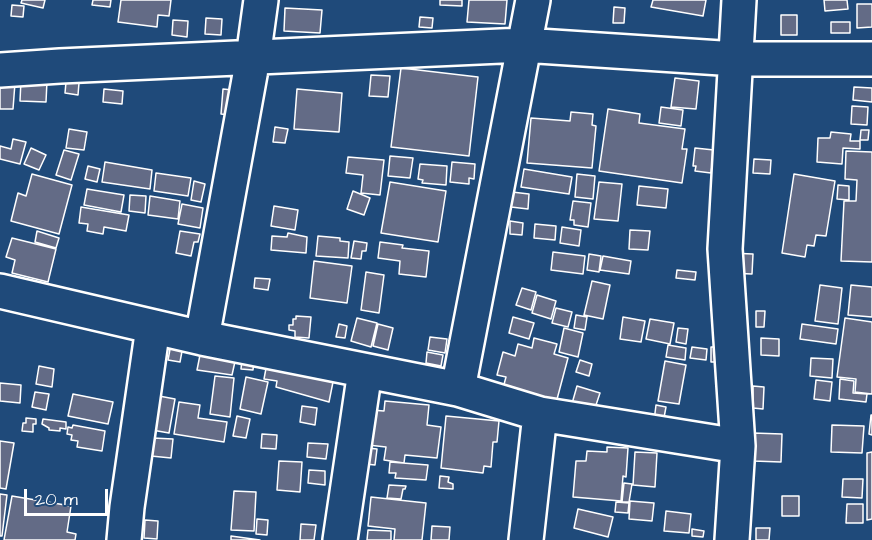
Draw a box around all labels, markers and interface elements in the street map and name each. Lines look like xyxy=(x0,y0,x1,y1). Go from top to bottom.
scale bar xyxy=(27,477,111,515)
text: 20 m xyxy=(35,487,78,512)

